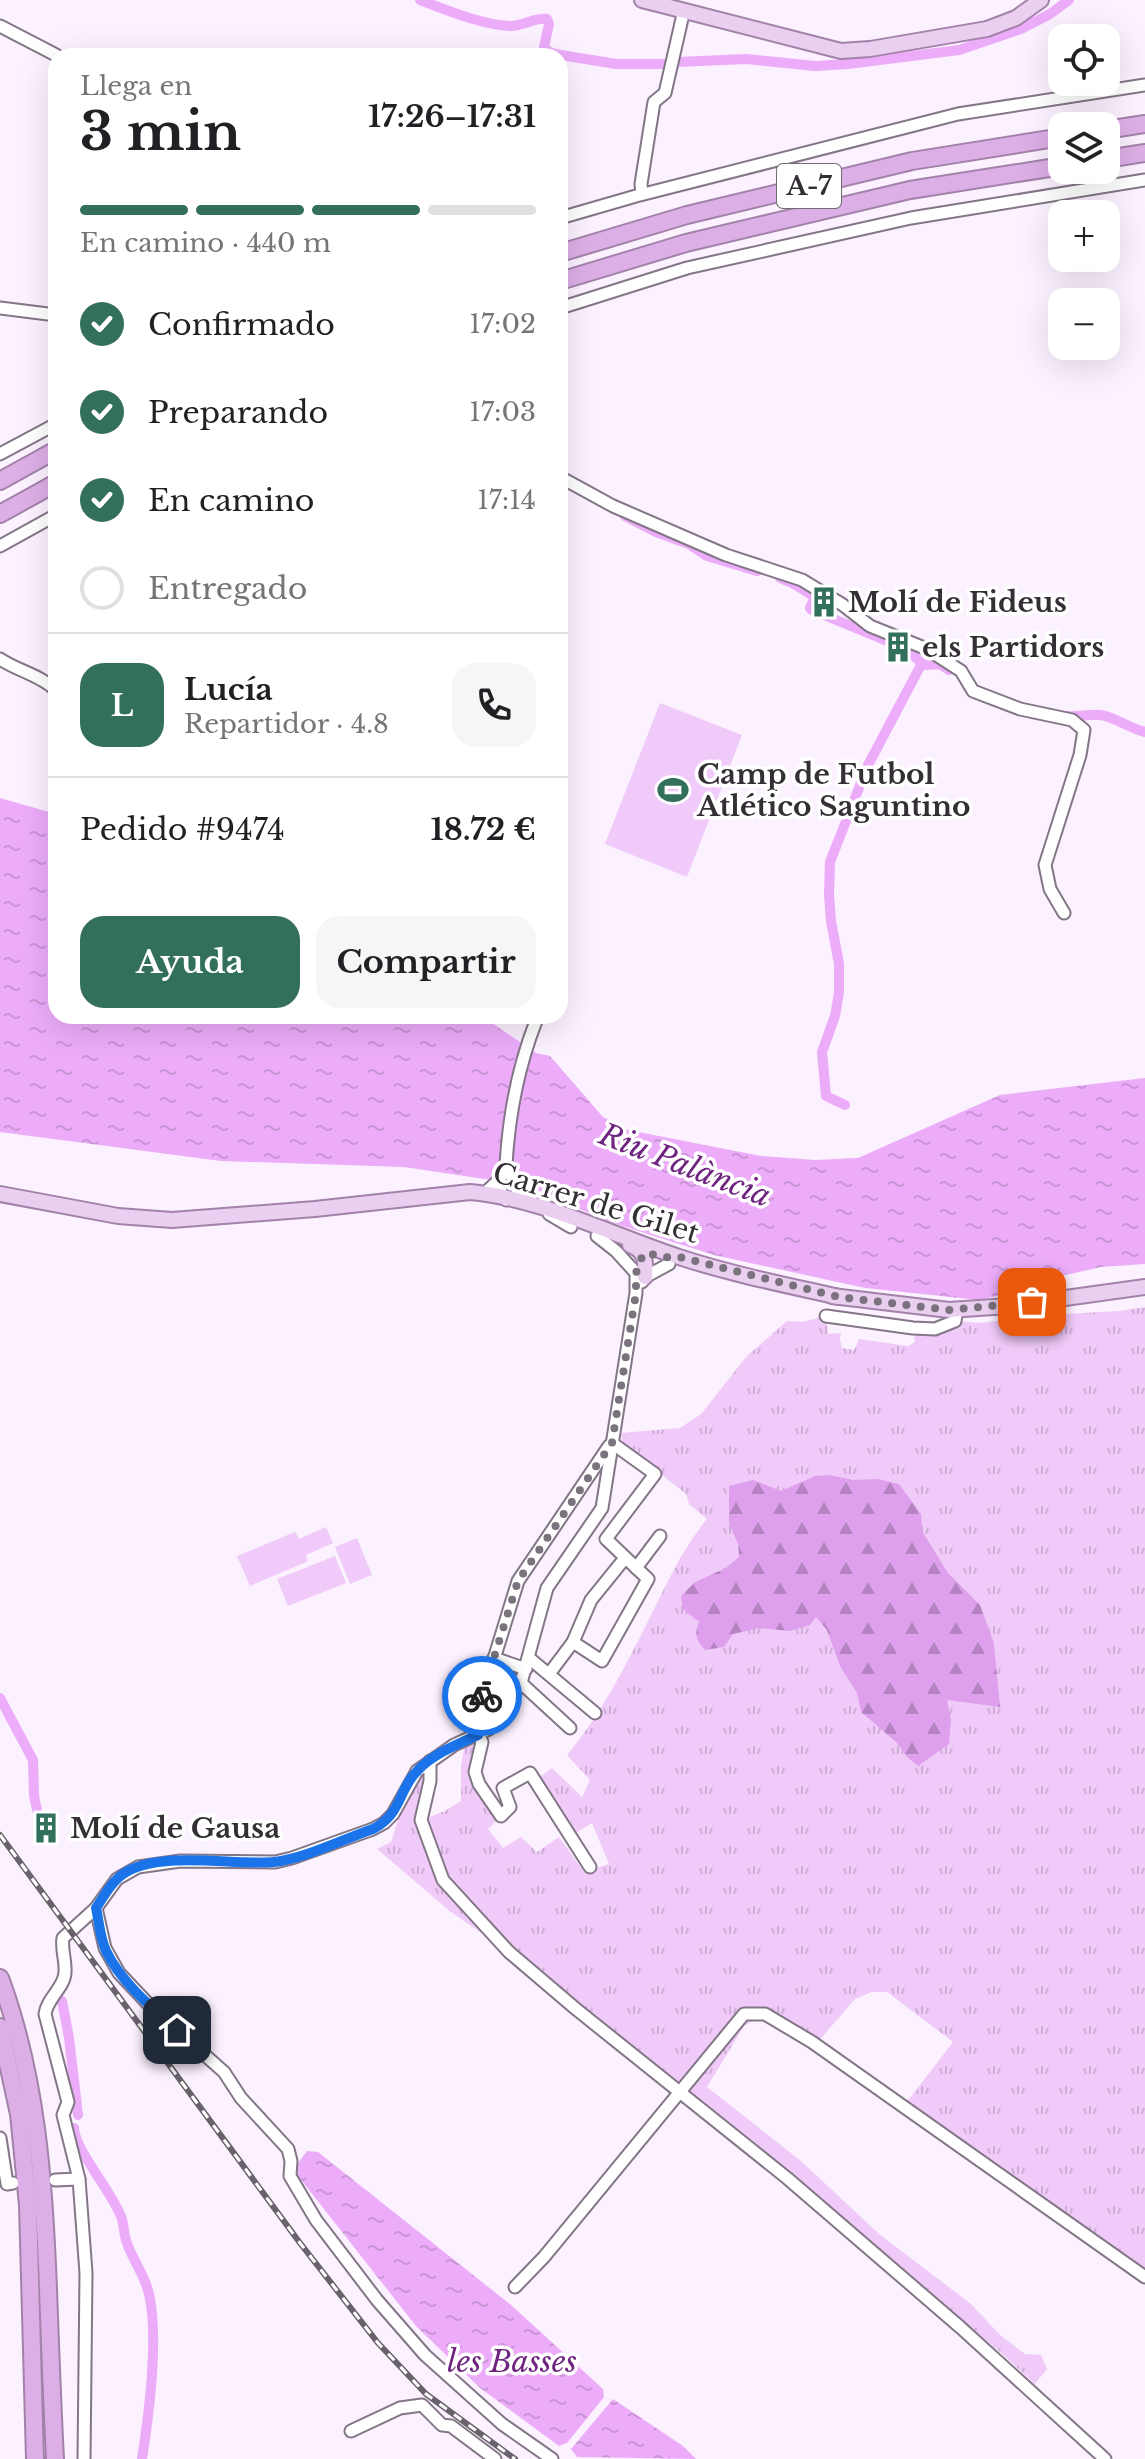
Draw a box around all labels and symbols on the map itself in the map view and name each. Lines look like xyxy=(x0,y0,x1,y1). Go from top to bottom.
road number: A-7 xyxy=(777,164,841,208)
building icon: Molí de Fideus xyxy=(807,585,841,619)
place label: Molí de Fideus xyxy=(848,585,1067,620)
building icon: els Partidors xyxy=(881,630,915,664)
place label: els Partidors xyxy=(922,630,1104,665)
place label: Camp de Futbol Atlético Saguntino xyxy=(696,757,971,824)
sports icon: Camp de Futbol Atlético Saguntino xyxy=(656,773,690,807)
water label: Riu Palància xyxy=(593,1115,776,1215)
street label: Carrer de Gilet xyxy=(489,1155,704,1251)
pin xyxy=(998,1268,1066,1336)
courier xyxy=(442,1656,522,1736)
building icon: Molí de Gausa xyxy=(29,1811,63,1845)
place label: Molí de Gausa xyxy=(70,1811,280,1846)
pin xyxy=(143,1996,211,2064)
water label: les Basses xyxy=(447,2343,577,2380)

